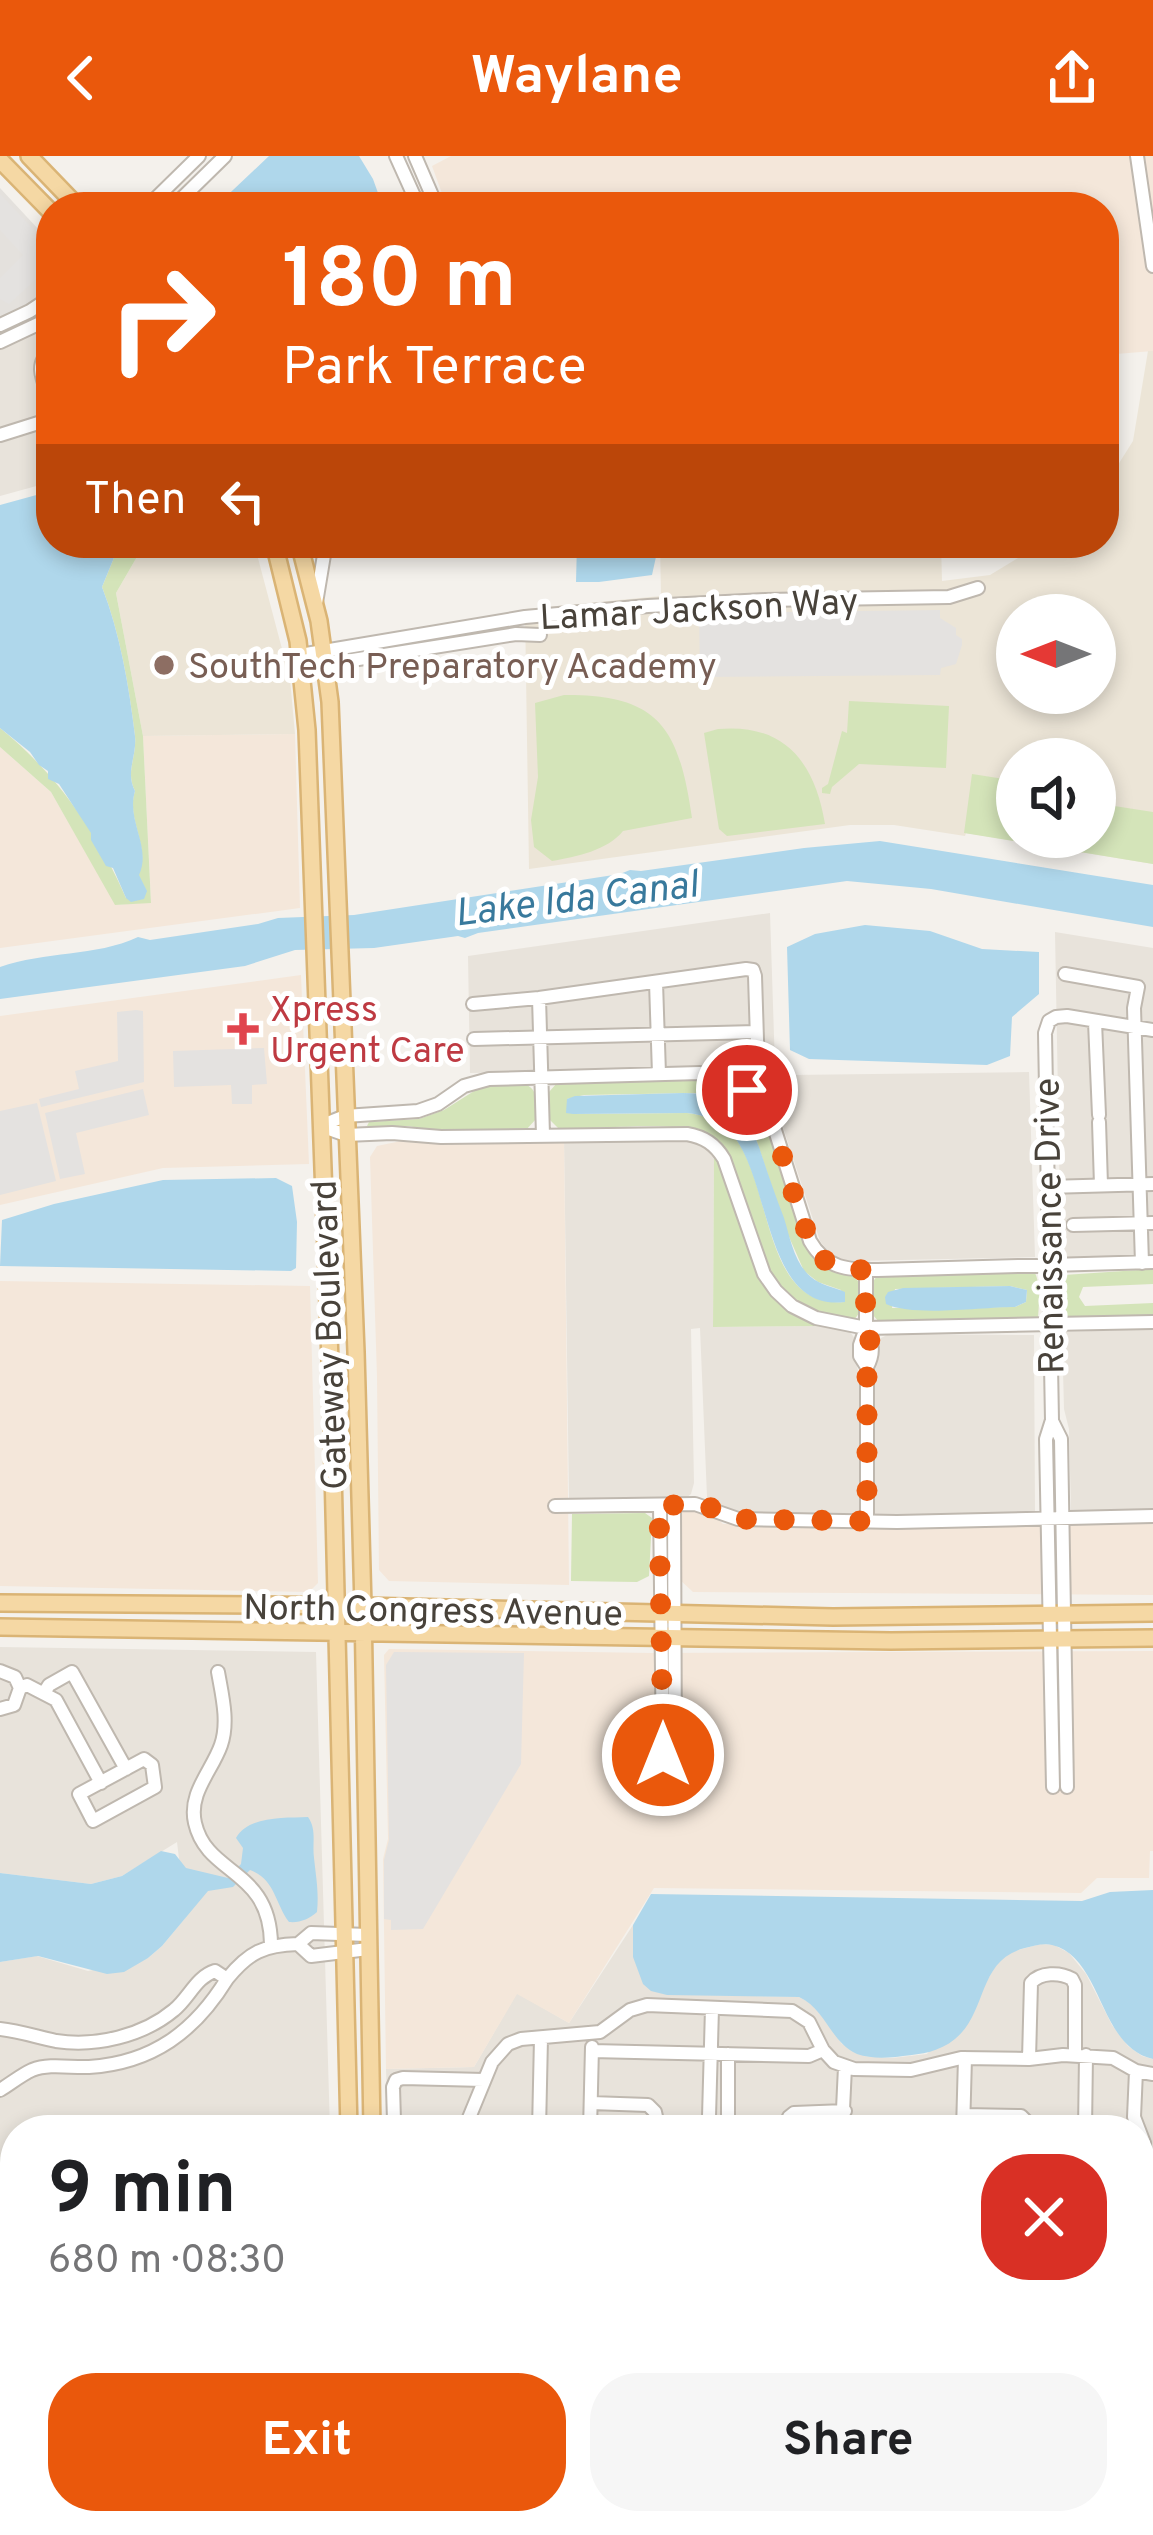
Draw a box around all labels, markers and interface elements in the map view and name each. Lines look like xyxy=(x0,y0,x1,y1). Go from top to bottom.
text: Waylane xyxy=(470,44,683,113)
icon: back xyxy=(48,45,114,111)
icon: share xyxy=(1039,45,1105,111)
text: 180 m xyxy=(282,231,517,337)
icon: right xyxy=(84,240,240,396)
text: Park Terrace xyxy=(282,335,587,404)
icon: left xyxy=(210,468,276,534)
text: Then xyxy=(84,473,186,530)
street label: Lamar Jackson Way xyxy=(539,581,860,643)
north arrow xyxy=(996,594,1116,714)
map controls xyxy=(996,594,1116,858)
place label: SouthTech Preparatory Academy xyxy=(188,646,717,692)
marker: SouthTech Preparatory Academy xyxy=(151,652,177,678)
button: sound xyxy=(996,738,1116,858)
water label: Lake Ida Canal xyxy=(452,862,703,941)
place label: Xpress Urgent Care xyxy=(270,989,465,1076)
marker: Xpress Urgent Care xyxy=(227,1013,259,1045)
pin xyxy=(696,1039,798,1141)
icon: arrive xyxy=(714,1057,780,1123)
street label: Renaissance Drive xyxy=(1026,1077,1078,1374)
street label: Gateway Boulevard xyxy=(304,1179,360,1491)
street label: North Congress Avenue xyxy=(243,1587,623,1639)
position arrow xyxy=(600,1692,726,1818)
text: 9 min xyxy=(48,2147,236,2239)
button: close xyxy=(981,2154,1107,2280)
text: 680 m · 08:30 xyxy=(48,2238,286,2287)
button: Exit xyxy=(48,2373,566,2511)
button: Share xyxy=(590,2373,1107,2511)

